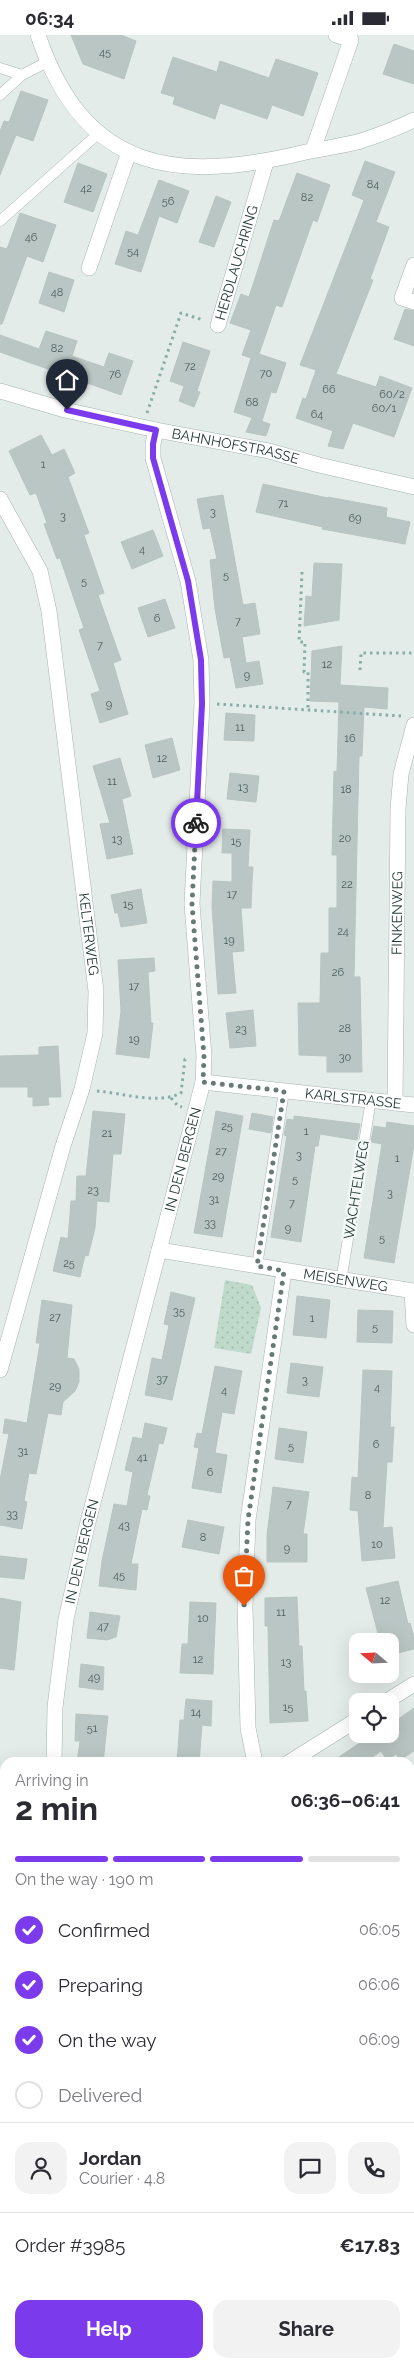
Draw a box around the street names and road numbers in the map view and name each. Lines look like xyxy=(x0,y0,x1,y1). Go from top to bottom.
street label: HERDLAUCHRING xyxy=(212,203,261,322)
street label: BAHNHOFSTRASSE xyxy=(171,425,301,467)
street label: FINKENWEG xyxy=(389,871,405,955)
street label: KELTERWEG xyxy=(76,892,102,976)
street label: KARLSTRASSE xyxy=(304,1085,402,1112)
street label: IN DEN BERGEN xyxy=(162,1105,204,1213)
street label: WACHTELWEG xyxy=(340,1140,372,1240)
street label: MEISENWEG xyxy=(302,1265,389,1295)
street label: IN DEN BERGEN xyxy=(62,1497,102,1605)

